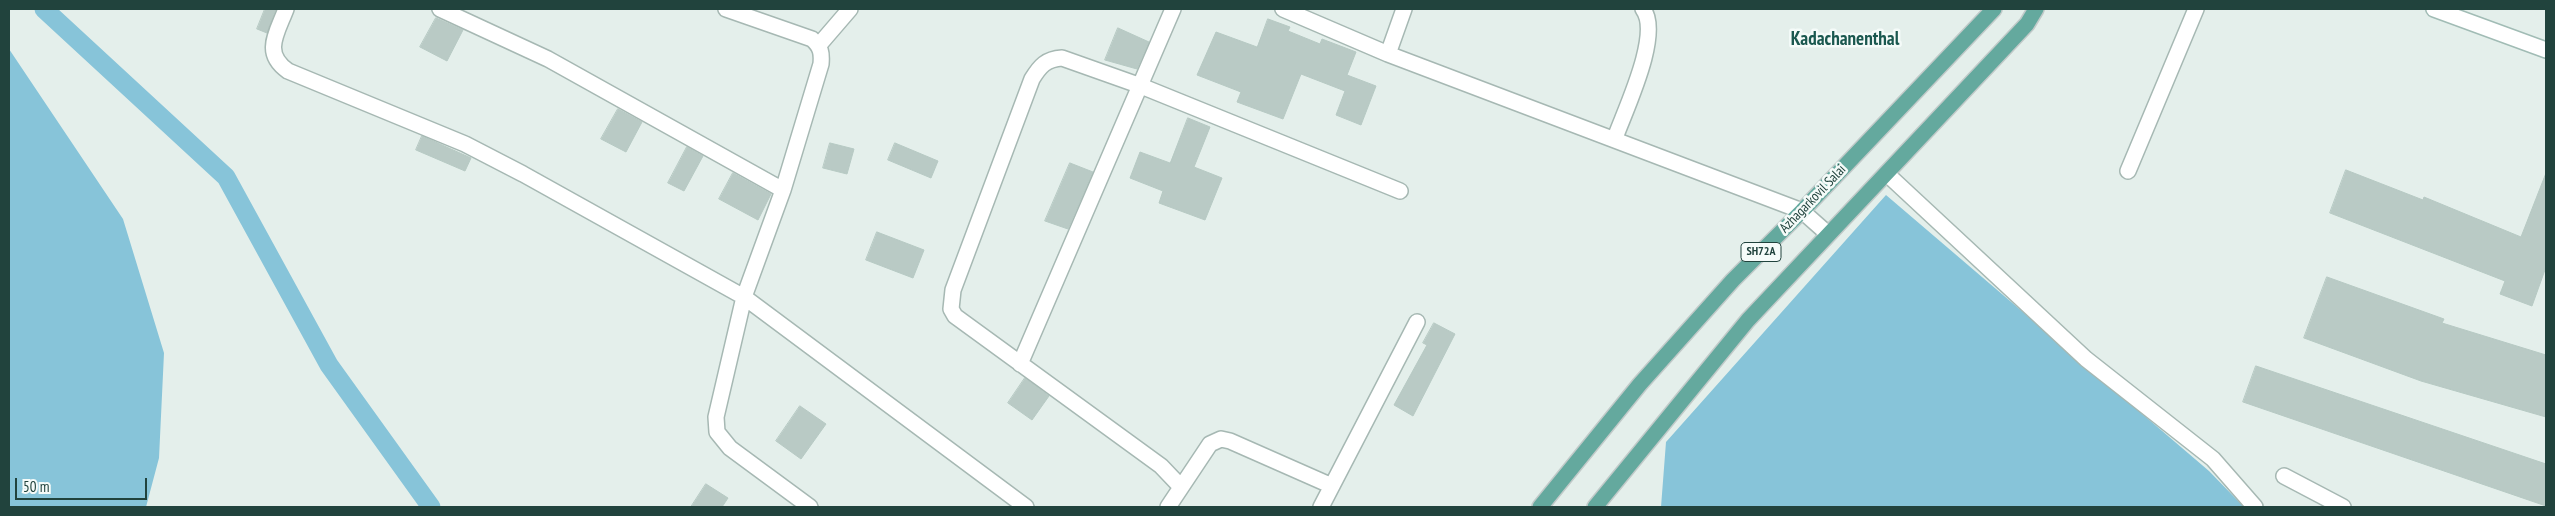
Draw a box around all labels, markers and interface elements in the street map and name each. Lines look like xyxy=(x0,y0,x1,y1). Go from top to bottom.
district label: Kadachanenthal xyxy=(1791,29,1899,51)
street label: Azhagarkovil Salai xyxy=(1776,161,1850,237)
road number: SH72A xyxy=(1741,242,1781,262)
scale bar xyxy=(18,468,150,500)
text: 50 m xyxy=(23,477,49,496)

